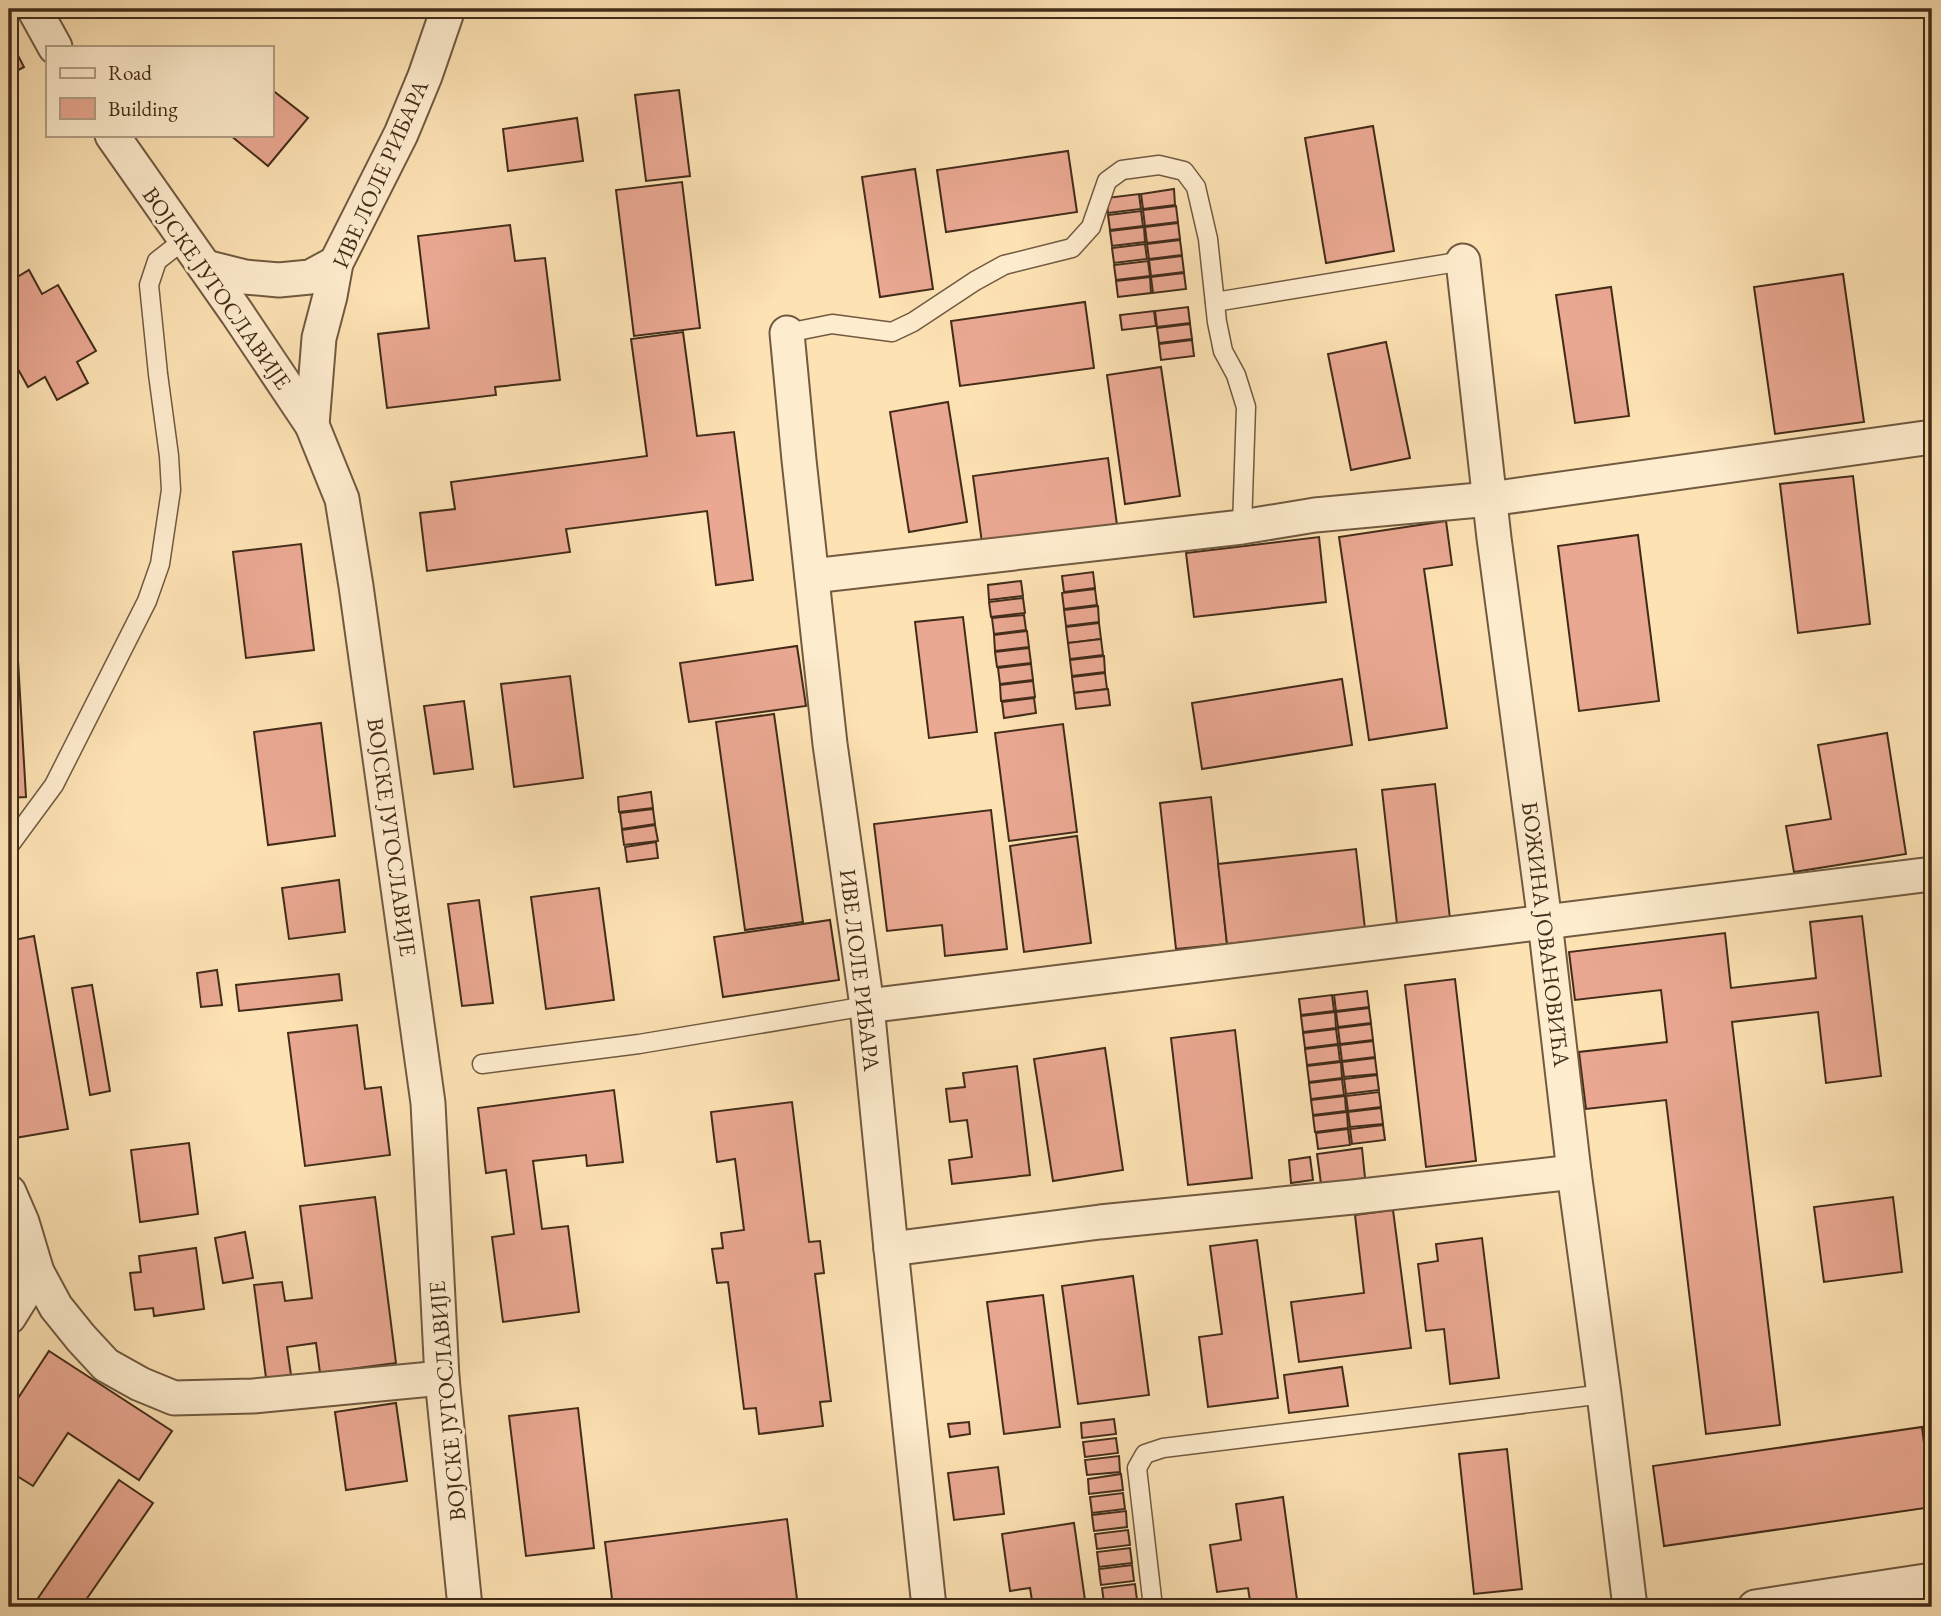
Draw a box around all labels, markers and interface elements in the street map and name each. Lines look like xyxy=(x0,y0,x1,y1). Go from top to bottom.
legend xyxy=(46,46,273,136)
text: Road xyxy=(108,59,152,86)
street label: ИВЕ ЛОЛЕ РИБАРА xyxy=(325,74,435,273)
text: Building xyxy=(108,95,178,122)
street label: ВОЈСКЕ ЈУГОСЛАВИЈЕ xyxy=(136,181,298,395)
street label: ВОЈСКЕ ЈУГОСЛАВИЈЕ xyxy=(360,716,424,958)
street label: БОЖИНА ЈОВАНОВИЋА xyxy=(1515,800,1577,1069)
street label: ИВЕ ЛОЛЕ РИБАРА xyxy=(833,867,887,1074)
street label: ВОЈСКЕ ЈУГОСЛАВИЈЕ xyxy=(422,1280,472,1522)

